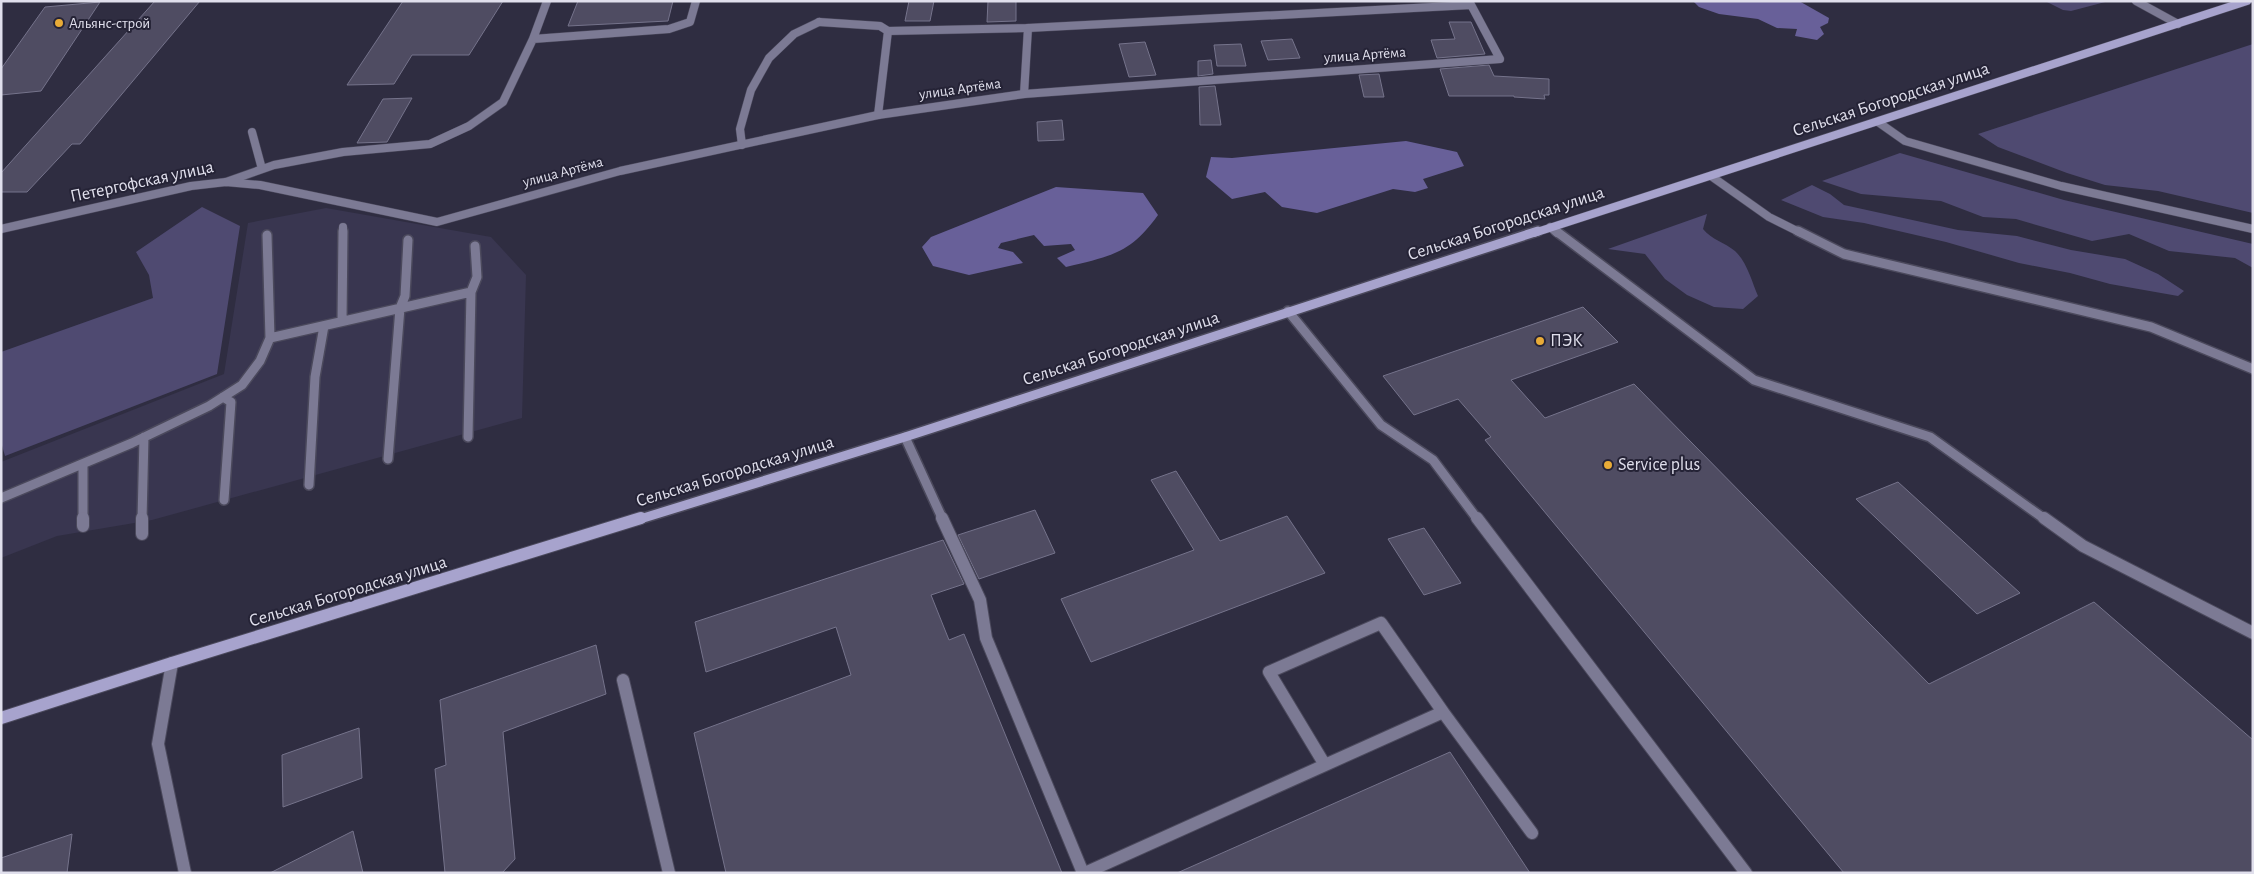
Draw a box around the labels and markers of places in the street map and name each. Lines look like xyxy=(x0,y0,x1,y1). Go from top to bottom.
place label: Альянс-строй xyxy=(69,16,150,31)
marker: Альянс-строй xyxy=(53,17,65,29)
place label: ПЭК xyxy=(1550,332,1583,350)
marker: ПЭК xyxy=(1534,335,1546,347)
place label: Service plus xyxy=(1618,456,1700,474)
marker: Service plus xyxy=(1602,459,1614,471)

